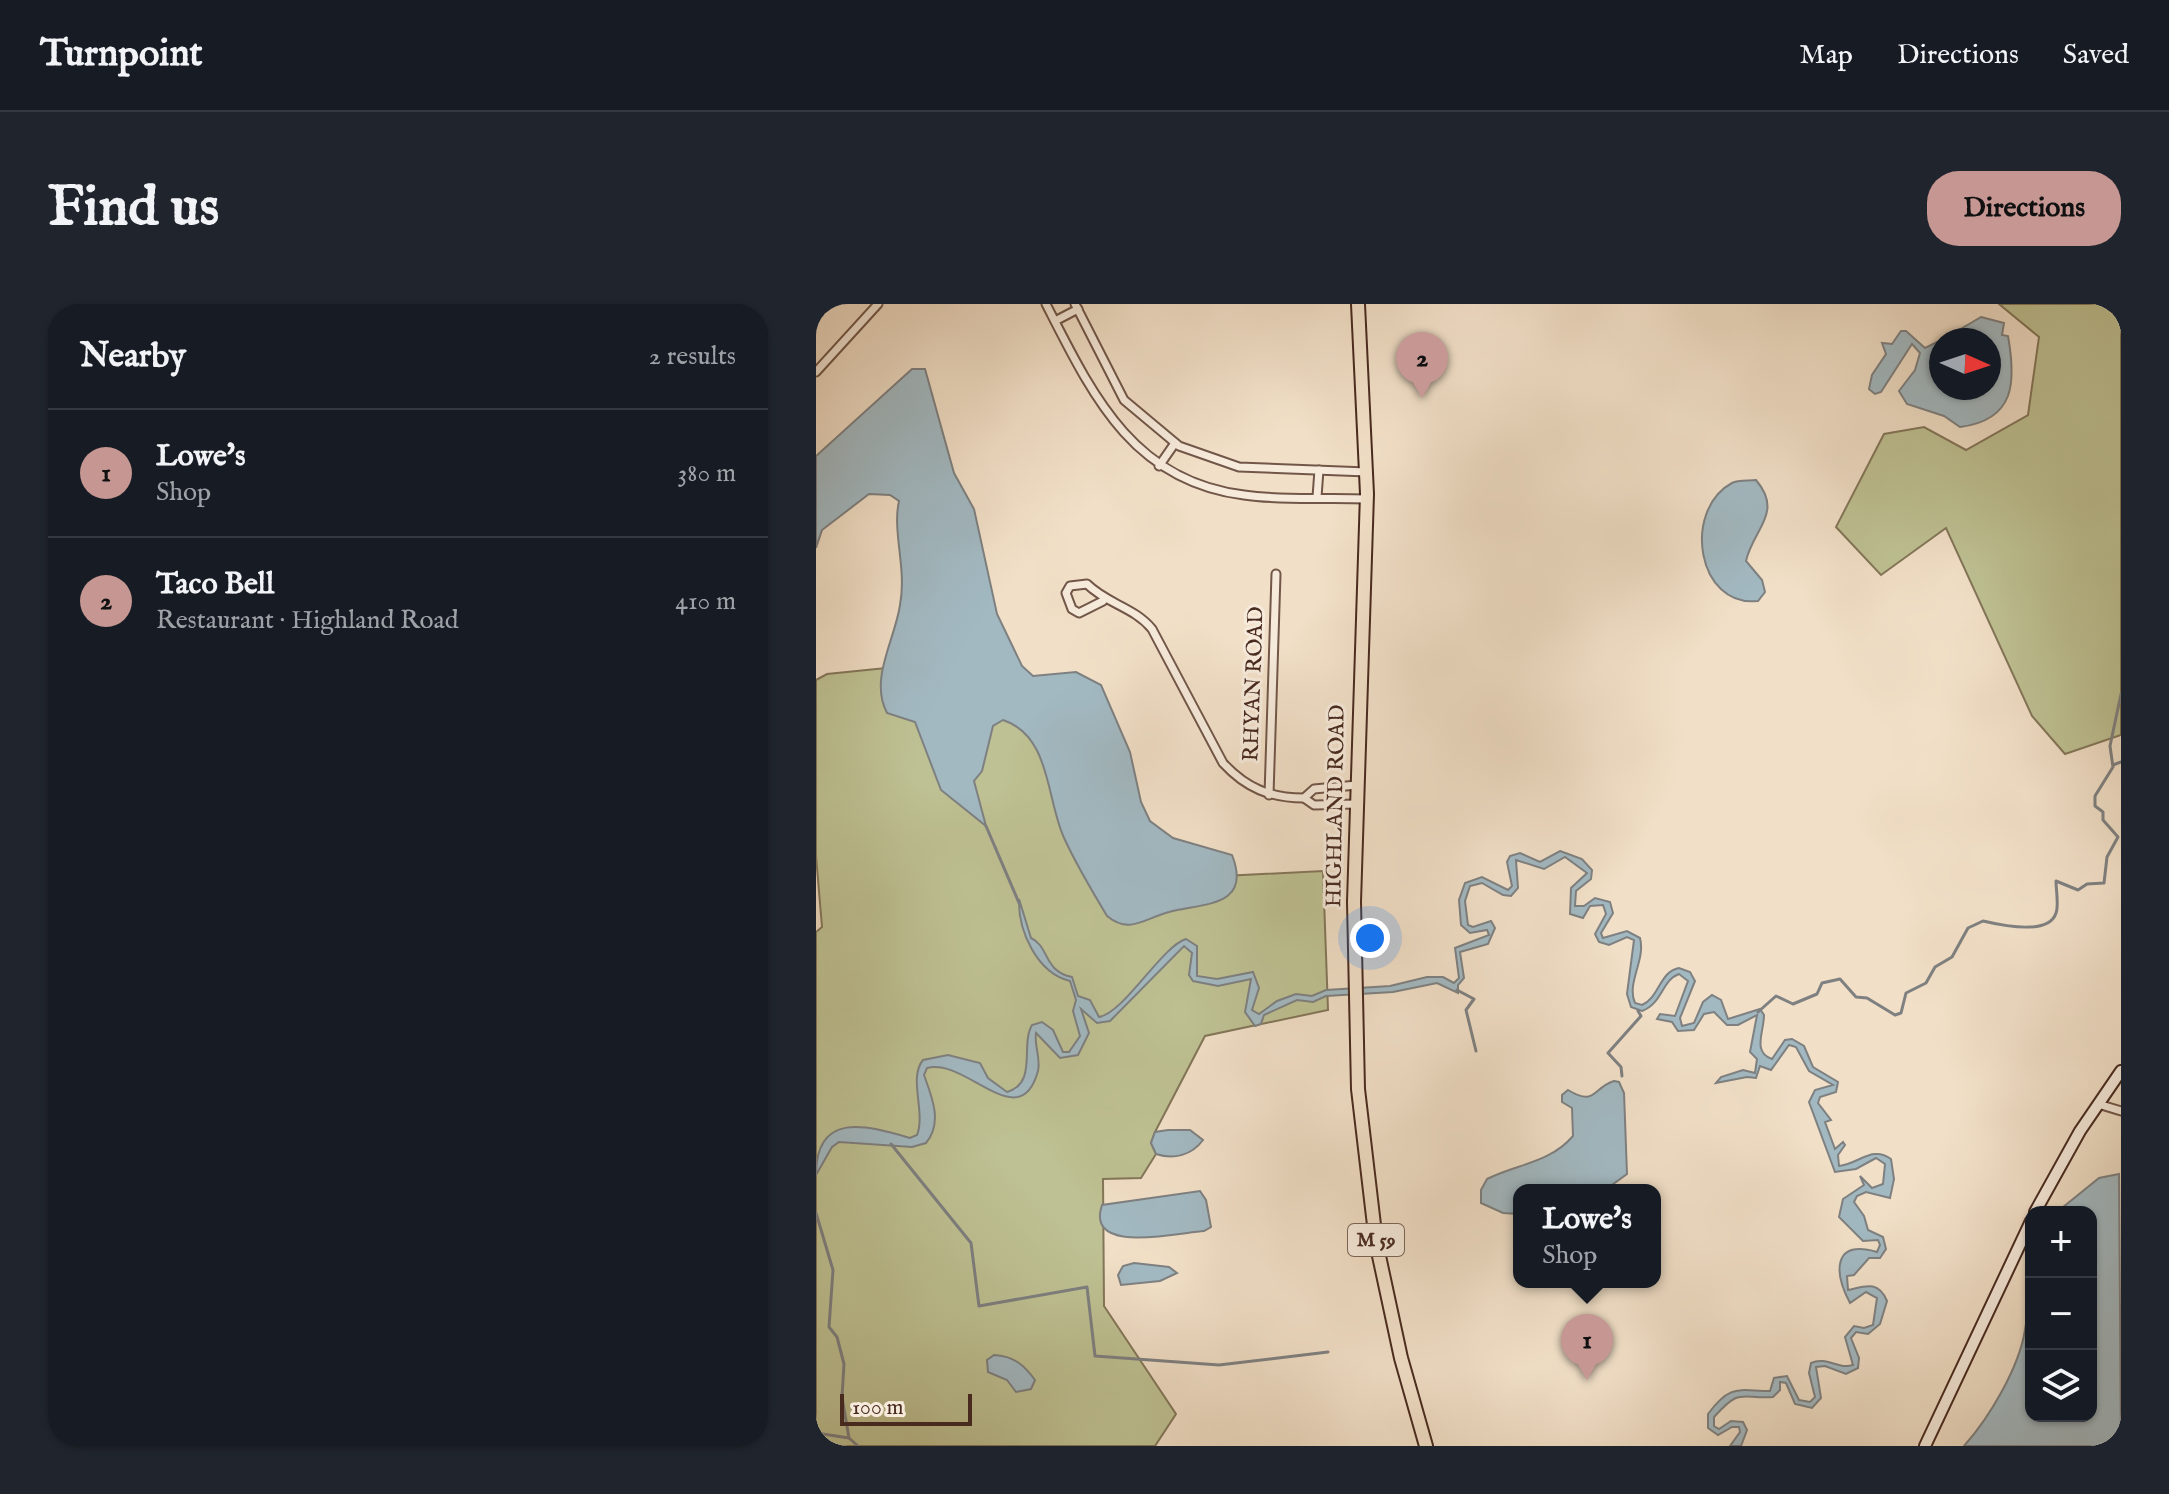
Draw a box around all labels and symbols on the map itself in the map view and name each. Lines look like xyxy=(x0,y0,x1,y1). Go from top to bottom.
north arrow xyxy=(1929,328,2001,400)
pin: 2 xyxy=(1396,332,1448,398)
street label: RHYAN ROAD xyxy=(1237,606,1271,762)
street label: HIGHLAND ROAD xyxy=(1320,704,1352,908)
your location xyxy=(1350,918,1390,958)
road number: M 59 xyxy=(1348,1224,1404,1256)
pin: 1 xyxy=(1561,1314,1613,1380)
scale bar xyxy=(840,1390,972,1426)

